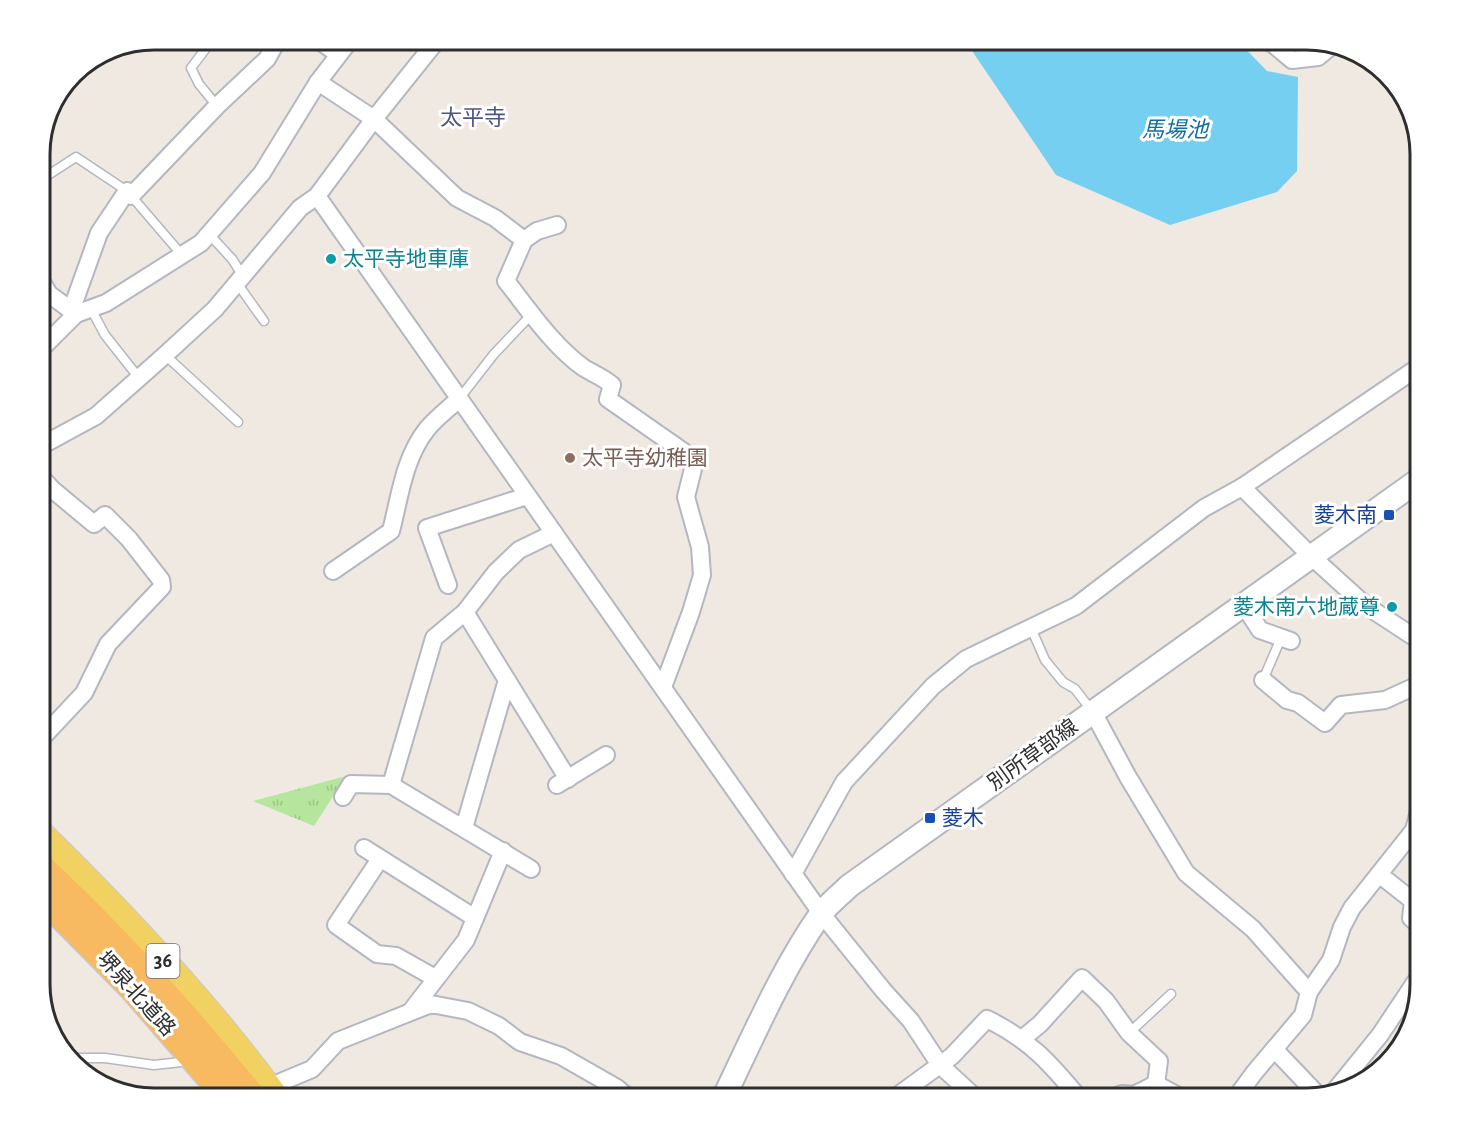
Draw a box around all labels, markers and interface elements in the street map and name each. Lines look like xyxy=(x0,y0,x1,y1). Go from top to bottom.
district label: 太平寺 xyxy=(440,106,506,129)
water label: 馬場池 xyxy=(1142,118,1210,141)
place label: 太平寺地車庫 xyxy=(343,248,469,270)
marker: 太平寺地車庫 xyxy=(324,252,338,266)
place label: 太平寺幼稚園 xyxy=(582,447,708,469)
marker: 太平寺幼稚園 xyxy=(563,451,577,465)
place label: 菱木南 xyxy=(1314,504,1377,526)
marker: 菱木南 xyxy=(1382,508,1396,522)
place label: 菱木南六地蔵尊 xyxy=(1233,596,1380,618)
marker: 菱木南六地蔵尊 xyxy=(1385,600,1399,614)
street label: 別所草部線 xyxy=(984,715,1082,794)
place label: 菱木 xyxy=(942,807,984,829)
marker: 菱木 xyxy=(923,811,937,825)
road number: 36 xyxy=(146,944,180,978)
street label: 堺泉北道路 xyxy=(93,947,180,1040)

